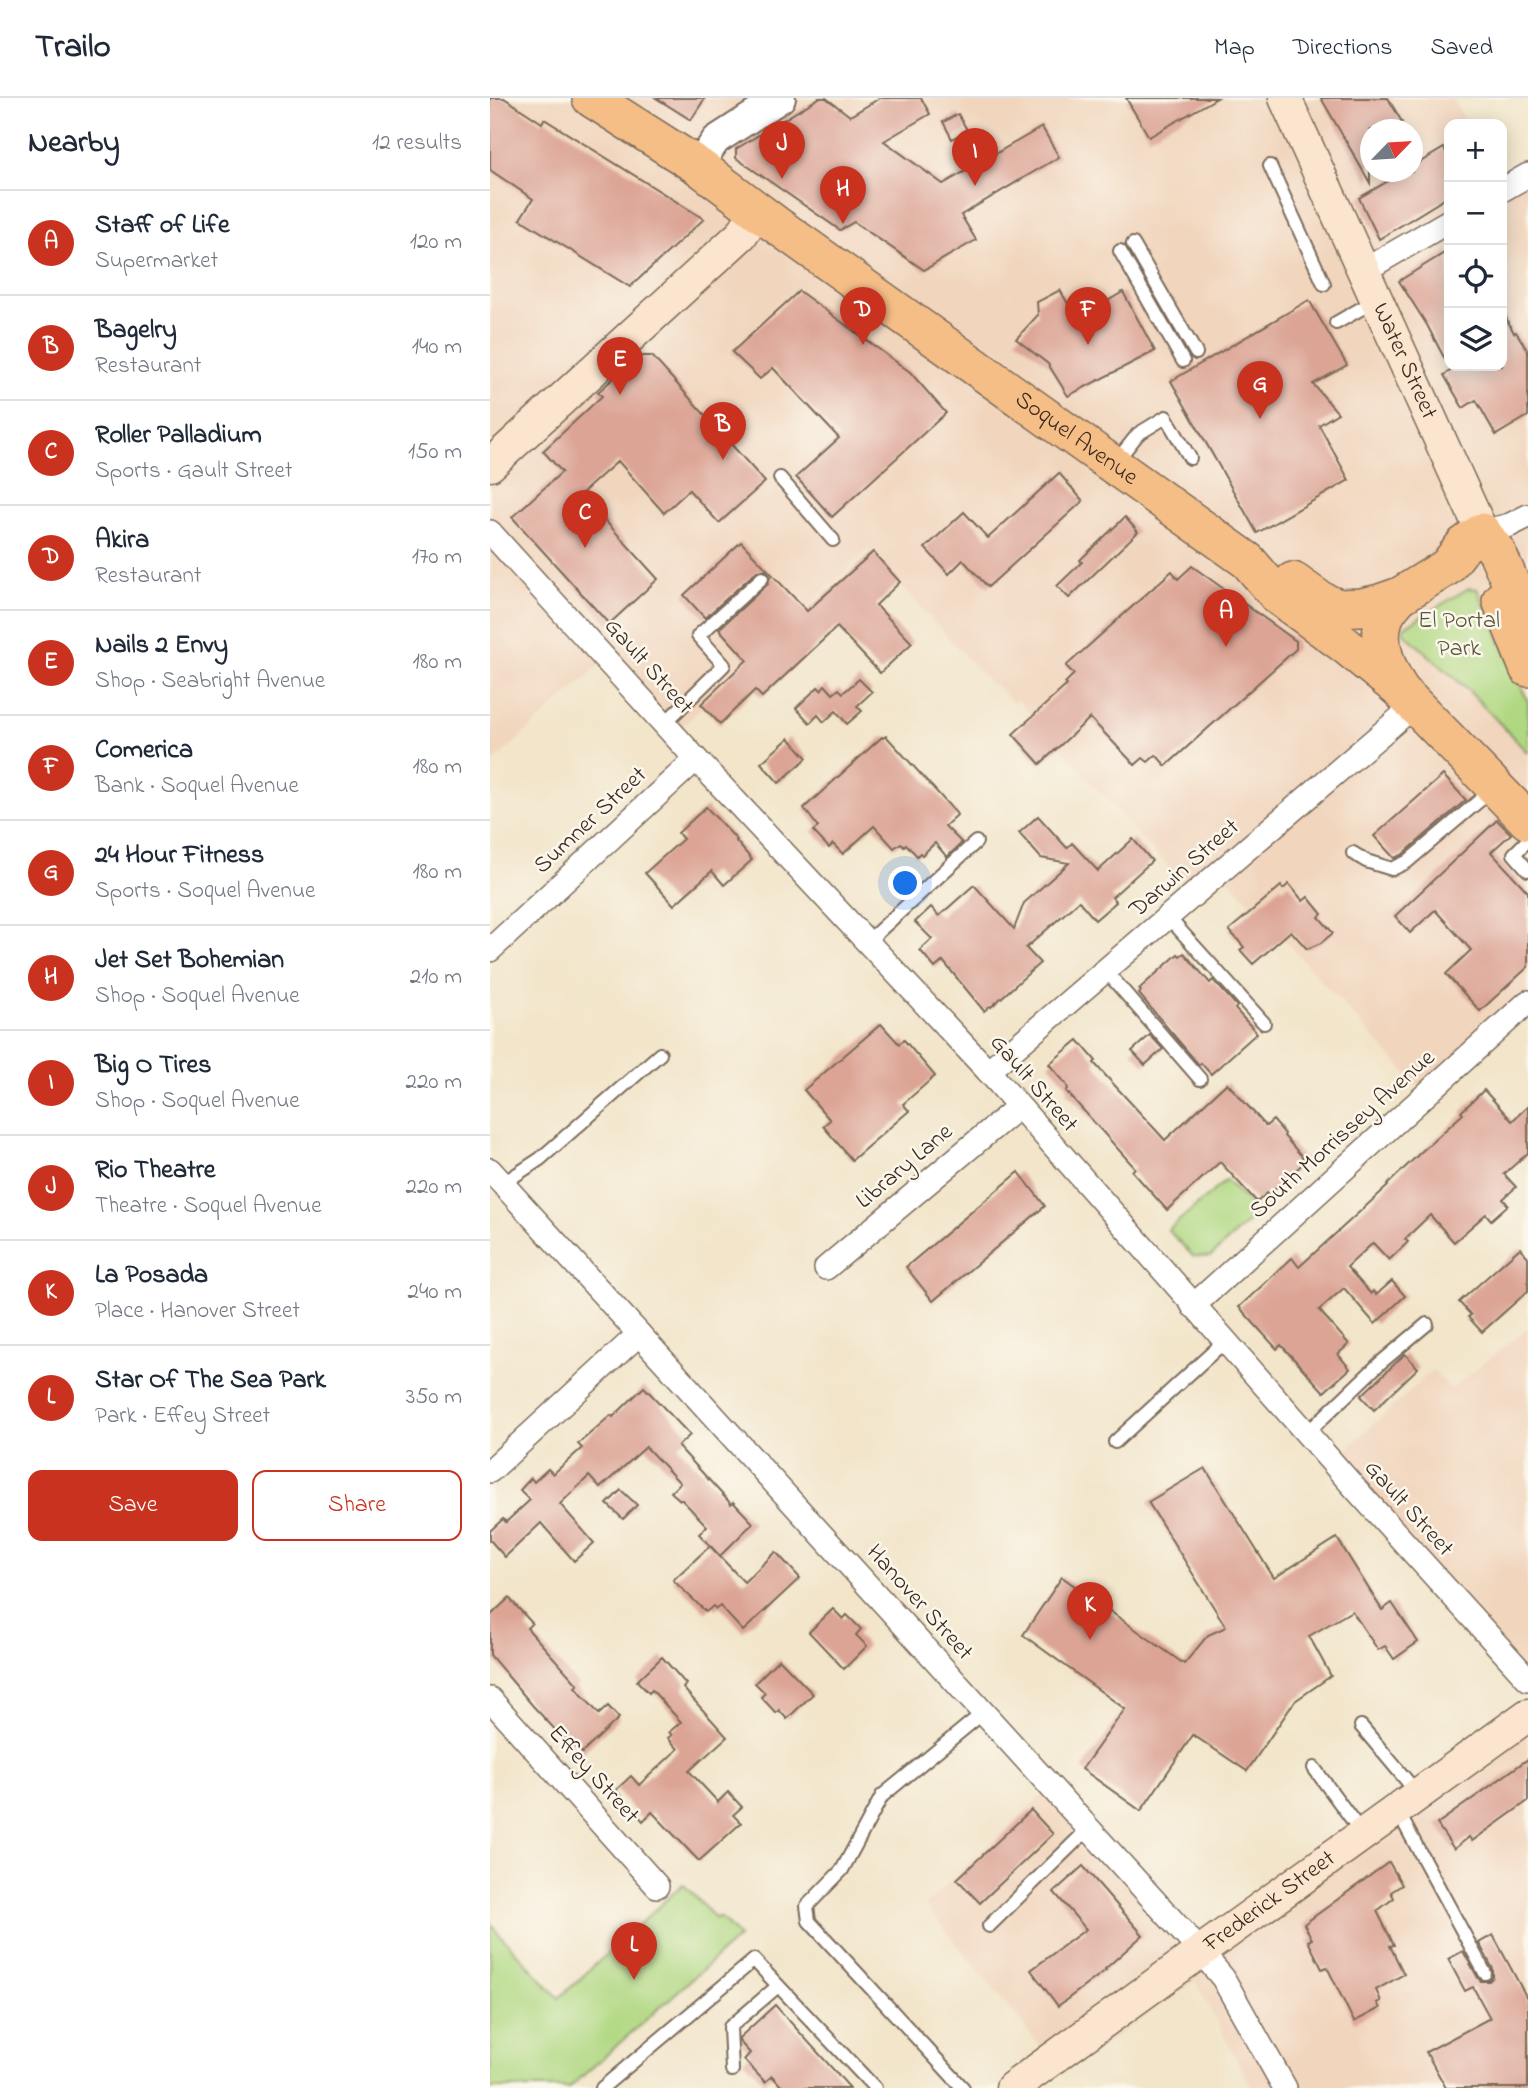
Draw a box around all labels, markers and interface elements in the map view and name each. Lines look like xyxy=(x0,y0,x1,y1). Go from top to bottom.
text: Trailo xyxy=(35,24,111,72)
text: Map xyxy=(1214,31,1255,66)
text: Directions xyxy=(1293,31,1392,66)
text: Saved xyxy=(1430,31,1493,66)
north arrow xyxy=(1360,119,1423,182)
map controls xyxy=(1444,119,1507,371)
button: + xyxy=(1444,119,1507,182)
pin: J xyxy=(759,121,805,179)
text: Nearby xyxy=(28,122,120,166)
text: 12 results xyxy=(372,127,462,160)
pin: I xyxy=(952,128,998,186)
pin: H xyxy=(820,166,866,224)
button: − xyxy=(1444,182,1507,245)
text: Staff of Life xyxy=(95,207,230,245)
text: A xyxy=(44,226,58,259)
text: 120 m xyxy=(410,226,462,259)
text: Supermarket xyxy=(95,245,218,278)
button: locate xyxy=(1444,245,1507,308)
pin: D xyxy=(840,287,886,345)
pin: F xyxy=(1065,287,1111,345)
street label: Water Street xyxy=(1363,297,1446,425)
button: layers xyxy=(1444,308,1507,371)
text: Bagelry xyxy=(95,312,177,350)
text: B xyxy=(43,331,59,364)
text: 140 m xyxy=(412,331,462,364)
pin: E xyxy=(597,337,643,395)
text: Restaurant xyxy=(95,350,202,383)
pin: G xyxy=(1237,361,1283,419)
street label: Soquel Avenue xyxy=(1007,383,1145,495)
pin: B xyxy=(700,402,746,460)
text: Roller Palladium xyxy=(95,417,262,455)
text: C xyxy=(45,436,57,469)
text: 150 m xyxy=(408,436,462,469)
text: Sports · Gault Street xyxy=(95,455,292,488)
pin: C xyxy=(562,490,608,548)
text: Akira xyxy=(95,522,149,560)
text: D xyxy=(43,541,59,574)
text: 170 m xyxy=(412,541,462,574)
text: Restaurant xyxy=(95,560,202,593)
pin: A xyxy=(1203,589,1249,647)
park label: El Portal Park xyxy=(1418,604,1500,667)
street label: Gault Street xyxy=(595,611,701,723)
text: Nails 2 Envy xyxy=(95,627,228,665)
text: E xyxy=(44,646,58,679)
text: 180 m xyxy=(413,646,462,679)
text: Shop · Seabright Avenue xyxy=(95,665,325,698)
text: Comerica xyxy=(95,732,193,770)
text: F xyxy=(44,751,58,784)
text: 180 m xyxy=(413,751,462,784)
street label: Sumner Street xyxy=(526,759,656,883)
text: Bank · Soquel Avenue xyxy=(95,770,299,803)
street label: Darwin Street xyxy=(1121,811,1248,928)
text: 24 Hour Fitness xyxy=(95,837,264,875)
text: G xyxy=(44,856,58,889)
text: 180 m xyxy=(413,856,462,889)
your location xyxy=(888,866,922,900)
text: Sports · Soquel Avenue xyxy=(95,875,315,908)
text: Jet Set Bohemian xyxy=(95,942,284,980)
text: H xyxy=(44,961,58,994)
text: 210 m xyxy=(410,961,462,994)
text: Shop · Soquel Avenue xyxy=(95,980,300,1013)
street label: Gault Street xyxy=(980,1027,1086,1141)
street label: South Morrissey Avenue xyxy=(1242,1042,1445,1229)
text: Big O Tires xyxy=(95,1047,211,1085)
text: I xyxy=(48,1066,54,1099)
text: 220 m xyxy=(406,1066,462,1099)
text: Shop · Soquel Avenue xyxy=(95,1085,300,1118)
street label: Library Lane xyxy=(849,1116,962,1219)
text: Rio Theatre xyxy=(95,1152,215,1190)
text: J xyxy=(45,1171,57,1204)
text: 220 m xyxy=(406,1171,462,1204)
text: Theatre · Soquel Avenue xyxy=(95,1190,321,1223)
text: La Posada xyxy=(95,1257,208,1295)
text: K xyxy=(45,1276,57,1309)
text: 240 m xyxy=(408,1276,462,1309)
text: Place · Hanover Street xyxy=(95,1295,300,1328)
text: Star Of The Sea Park xyxy=(95,1362,326,1400)
text: L xyxy=(47,1381,55,1414)
text: 350 m xyxy=(406,1381,462,1414)
text: Park · Effey Street xyxy=(95,1400,270,1433)
street label: Gault Street xyxy=(1355,1453,1461,1565)
button: Save xyxy=(28,1470,238,1541)
button: Share xyxy=(252,1470,462,1541)
street label: Hanover Street xyxy=(857,1537,981,1669)
pin: K xyxy=(1067,1582,1113,1640)
street label: Effey Street xyxy=(538,1718,647,1833)
street label: Frederick Street xyxy=(1196,1842,1343,1962)
pin: L xyxy=(611,1922,657,1980)

